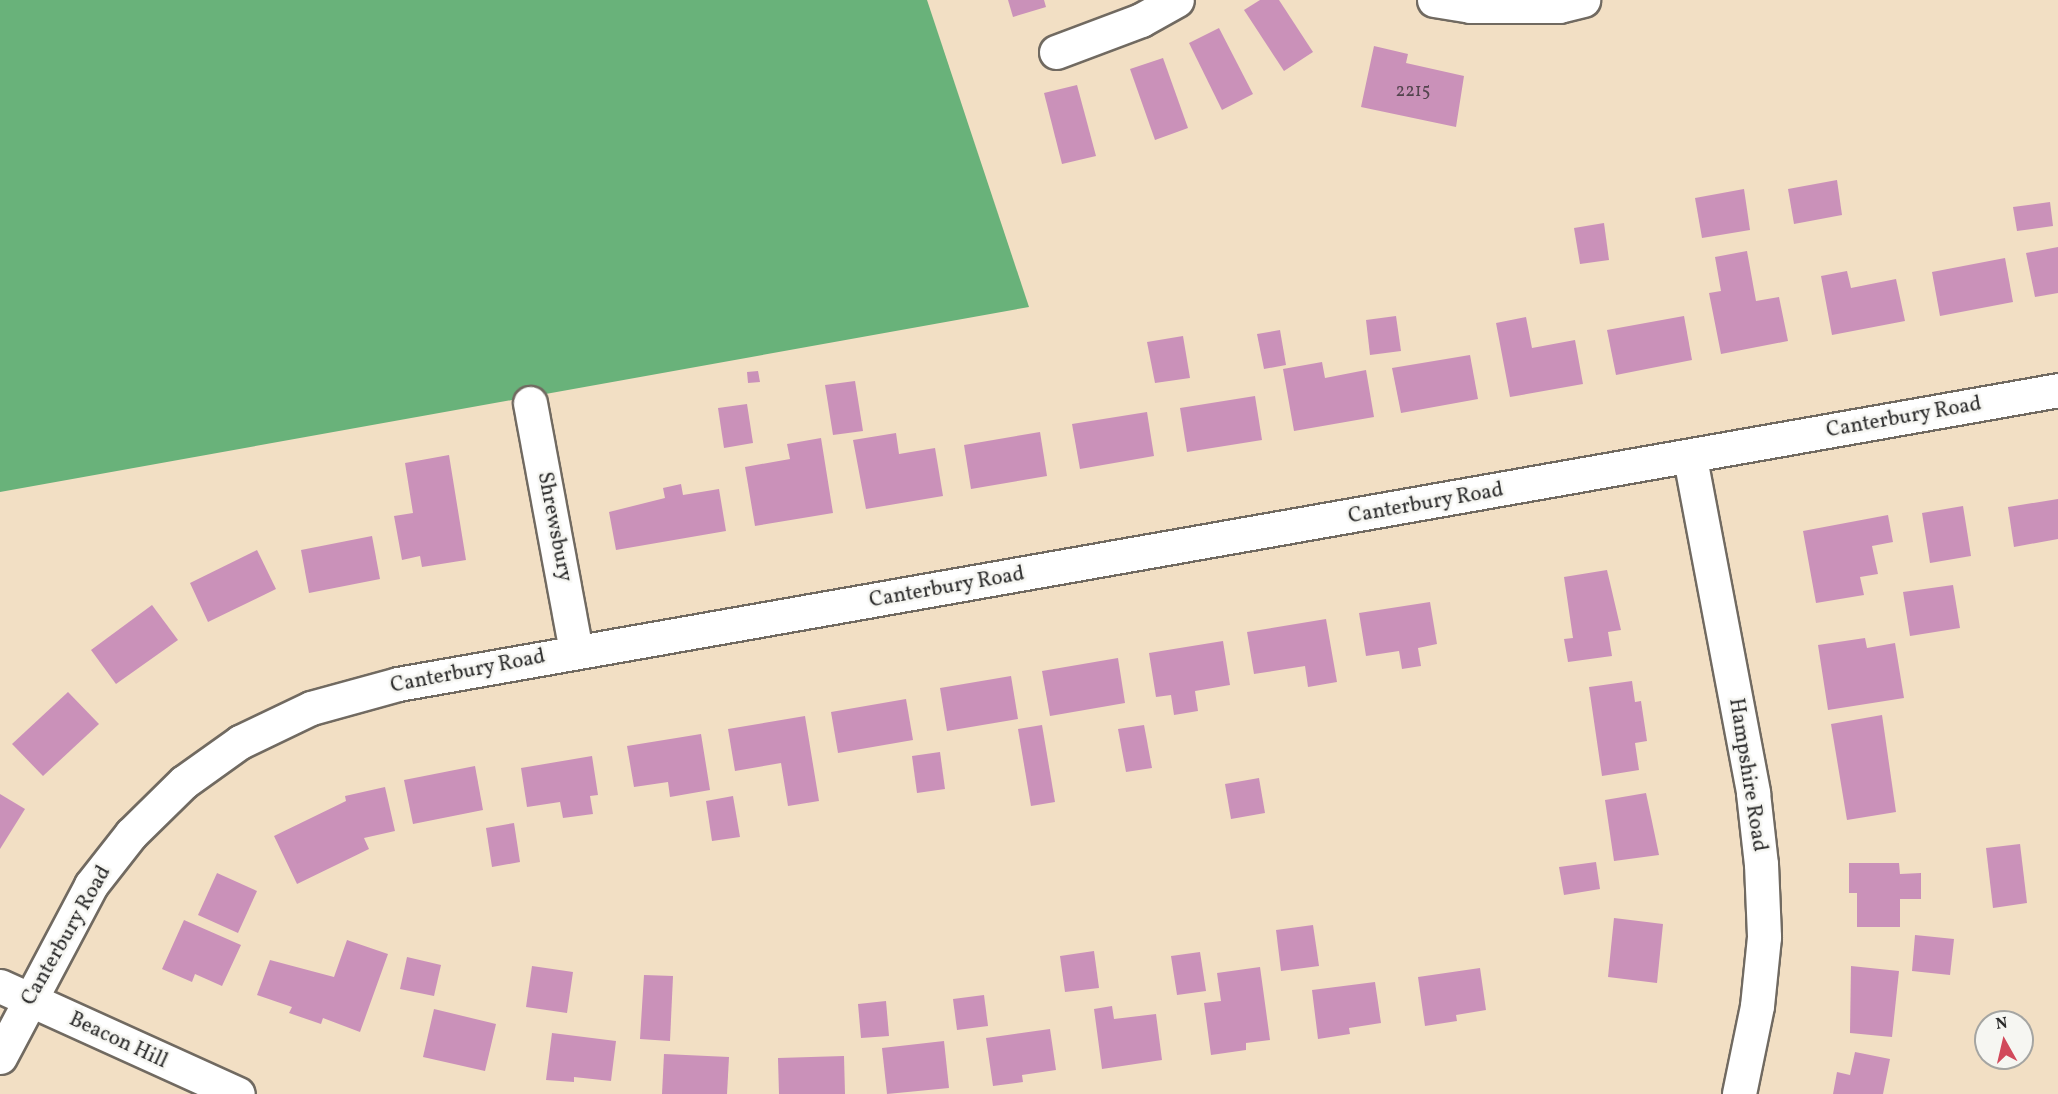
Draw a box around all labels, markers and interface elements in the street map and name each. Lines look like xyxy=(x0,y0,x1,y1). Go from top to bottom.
house number: 2215 xyxy=(1396,81,1430,103)
street label: Canterbury Road xyxy=(1824,392,1984,444)
street label: Shrewsbury xyxy=(531,470,577,584)
street label: Canterbury Road xyxy=(1346,478,1506,530)
street label: Canterbury Road xyxy=(867,562,1027,614)
street label: Canterbury Road xyxy=(388,645,548,699)
street label: Hampshire Road xyxy=(1722,696,1772,854)
street label: Canterbury Road xyxy=(17,861,117,1011)
street label: Beacon Hill xyxy=(65,1007,171,1075)
north arrow xyxy=(1974,1010,2034,1070)
text: N xyxy=(1994,1012,2009,1036)

